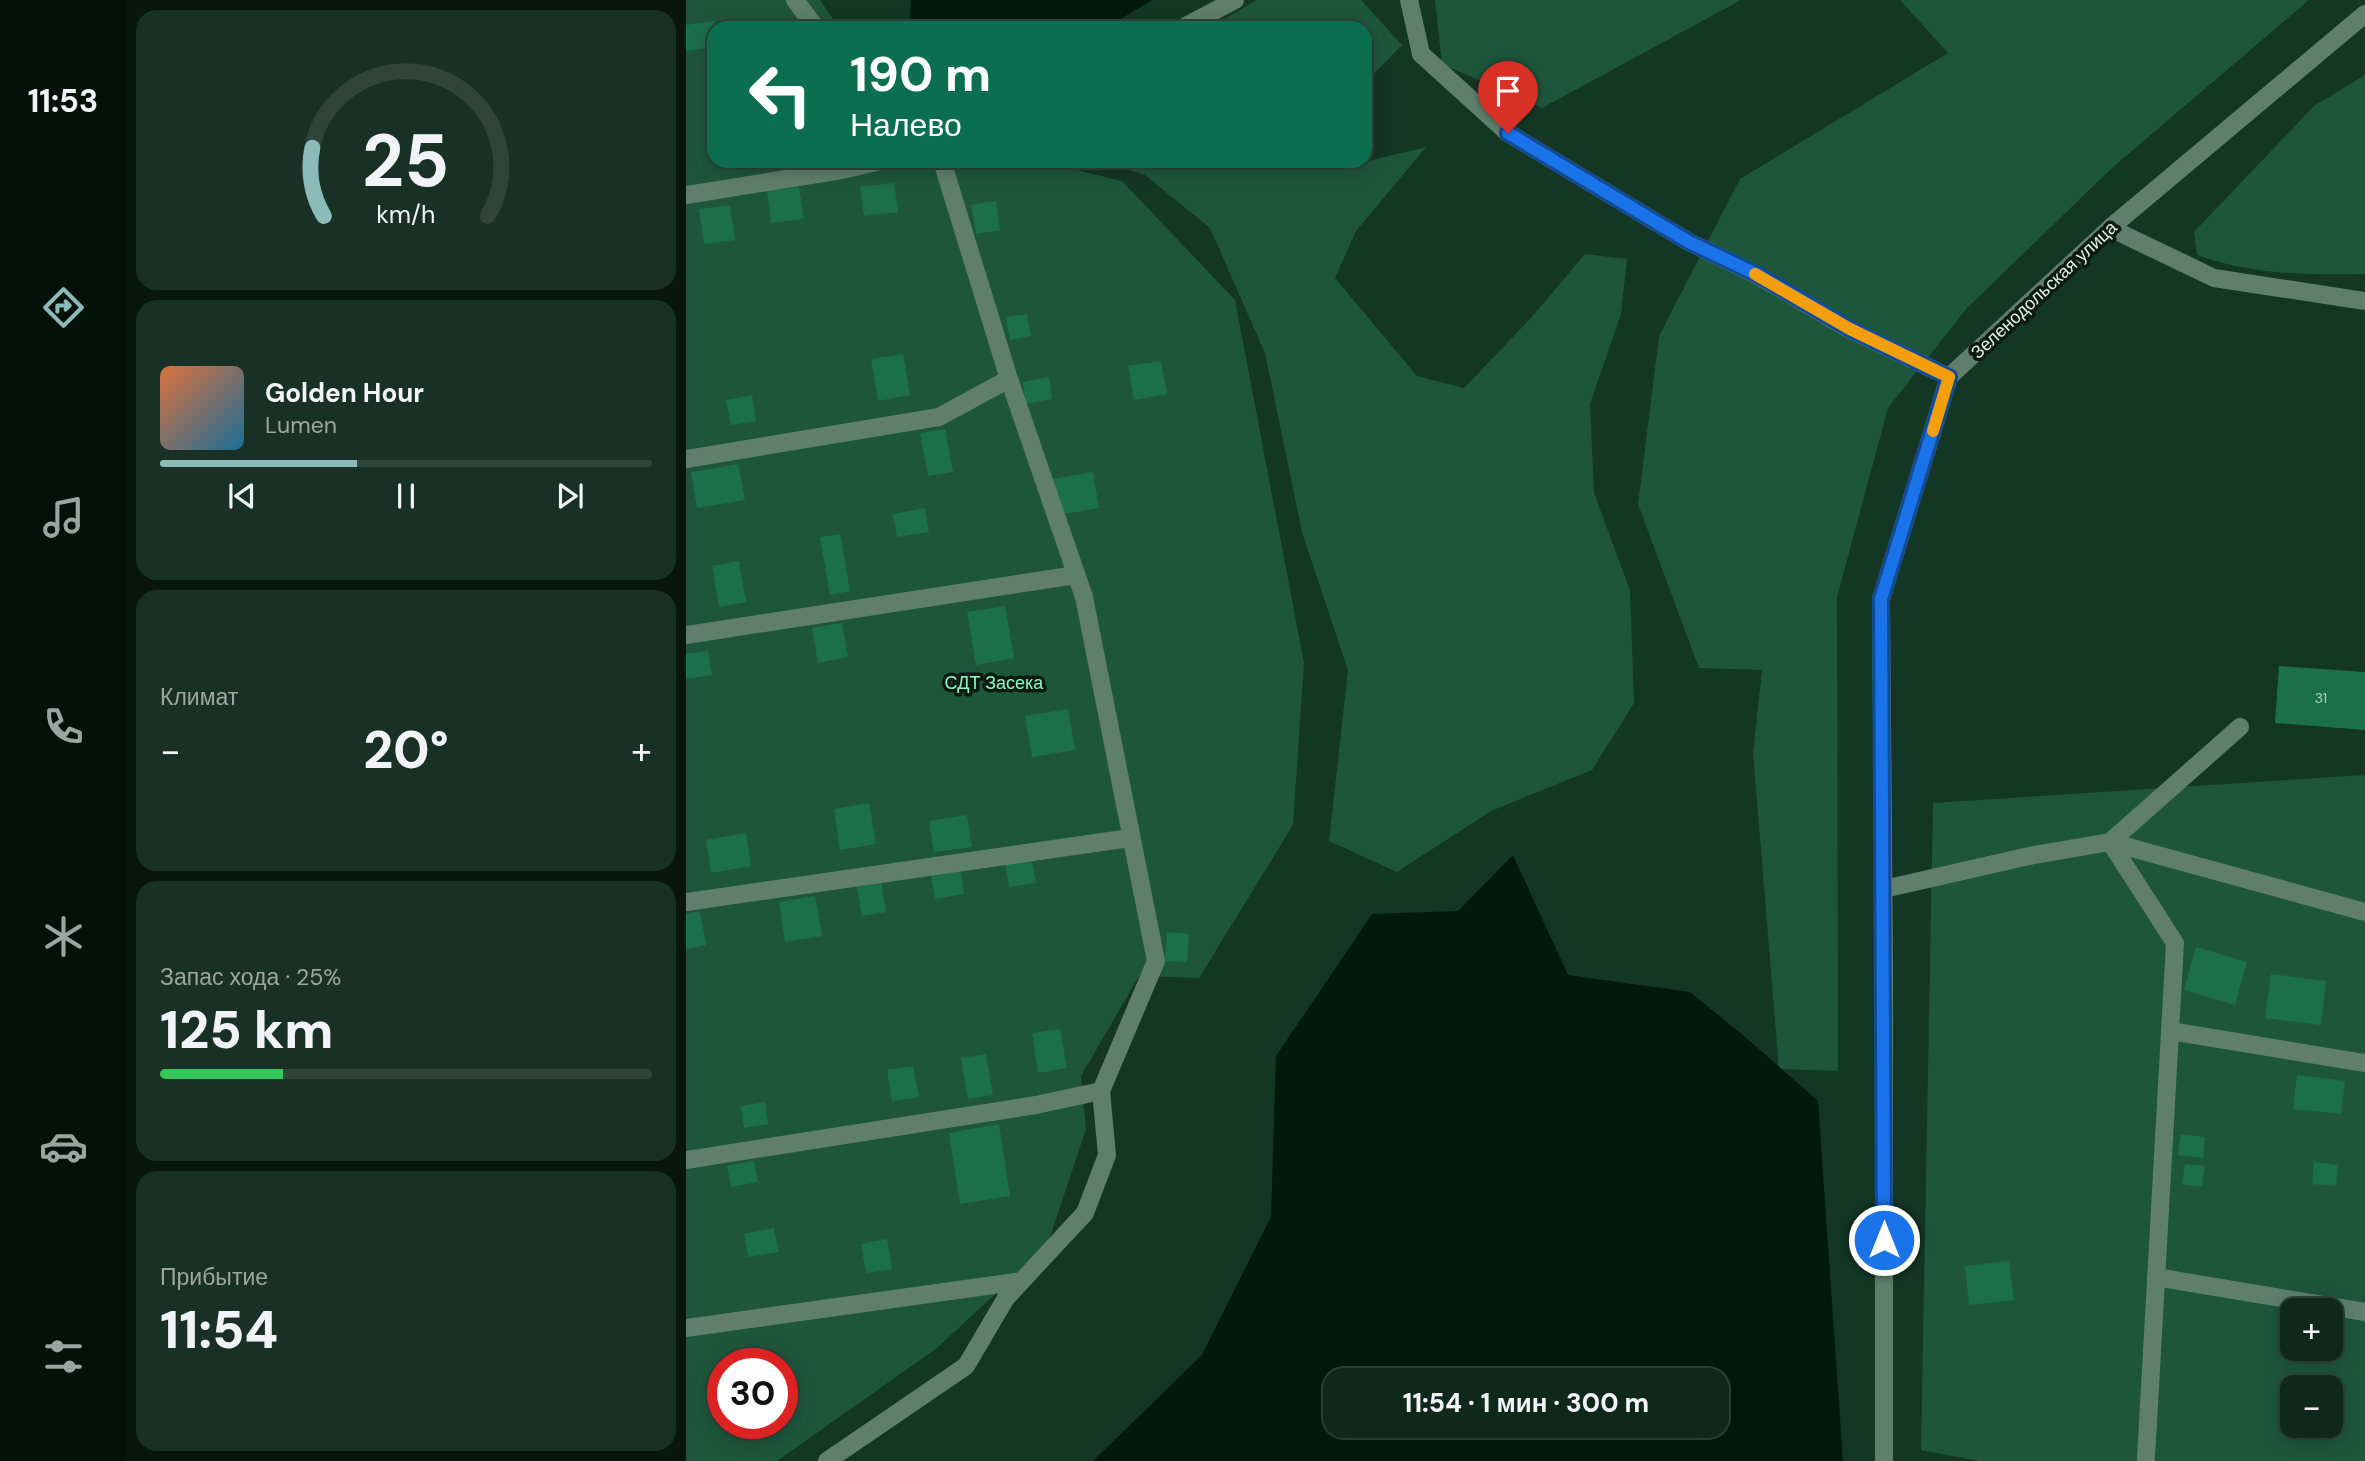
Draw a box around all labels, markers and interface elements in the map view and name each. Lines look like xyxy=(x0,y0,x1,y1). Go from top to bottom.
text: 190 m xyxy=(850,42,991,106)
icon: left xyxy=(735,49,826,140)
pin xyxy=(1478,61,1538,133)
icon: arrive xyxy=(1489,72,1527,110)
text: 11:53 xyxy=(28,80,98,122)
text: Налево xyxy=(850,104,962,146)
text: 25 xyxy=(362,114,450,209)
text: km/h xyxy=(376,198,436,231)
street label: Зеленодольская улица xyxy=(1966,215,2123,364)
icon: directions xyxy=(39,283,88,332)
text: Golden Hour xyxy=(265,376,424,410)
text: Lumen xyxy=(265,410,337,440)
icon: previous xyxy=(223,477,261,515)
icon: pause xyxy=(387,477,425,515)
icon: next xyxy=(551,477,589,515)
icon: music xyxy=(39,493,88,542)
park label: СДТ Засека xyxy=(945,671,1044,695)
text: Климат xyxy=(160,682,238,712)
house number: 31 xyxy=(2315,689,2327,707)
icon: phone xyxy=(39,702,88,751)
text: 20° xyxy=(363,716,449,784)
text: − xyxy=(160,726,181,776)
text: + xyxy=(631,726,652,776)
icon: climate xyxy=(39,912,88,961)
text: Запас хода · 25% xyxy=(160,962,341,992)
text: 125 km xyxy=(160,996,333,1064)
icon: car xyxy=(39,1122,88,1171)
position arrow xyxy=(1847,1203,1921,1277)
text: Прибытие xyxy=(160,1262,268,1292)
text: 11:54 xyxy=(160,1296,278,1364)
map controls xyxy=(2280,1298,2343,1438)
button: + xyxy=(2280,1298,2343,1361)
icon: filters xyxy=(39,1332,88,1381)
speed limit sign: 30 xyxy=(707,1348,798,1439)
button: − xyxy=(2280,1375,2343,1438)
text: 11:54 · 1 мин · 300 m xyxy=(1403,1386,1649,1420)

